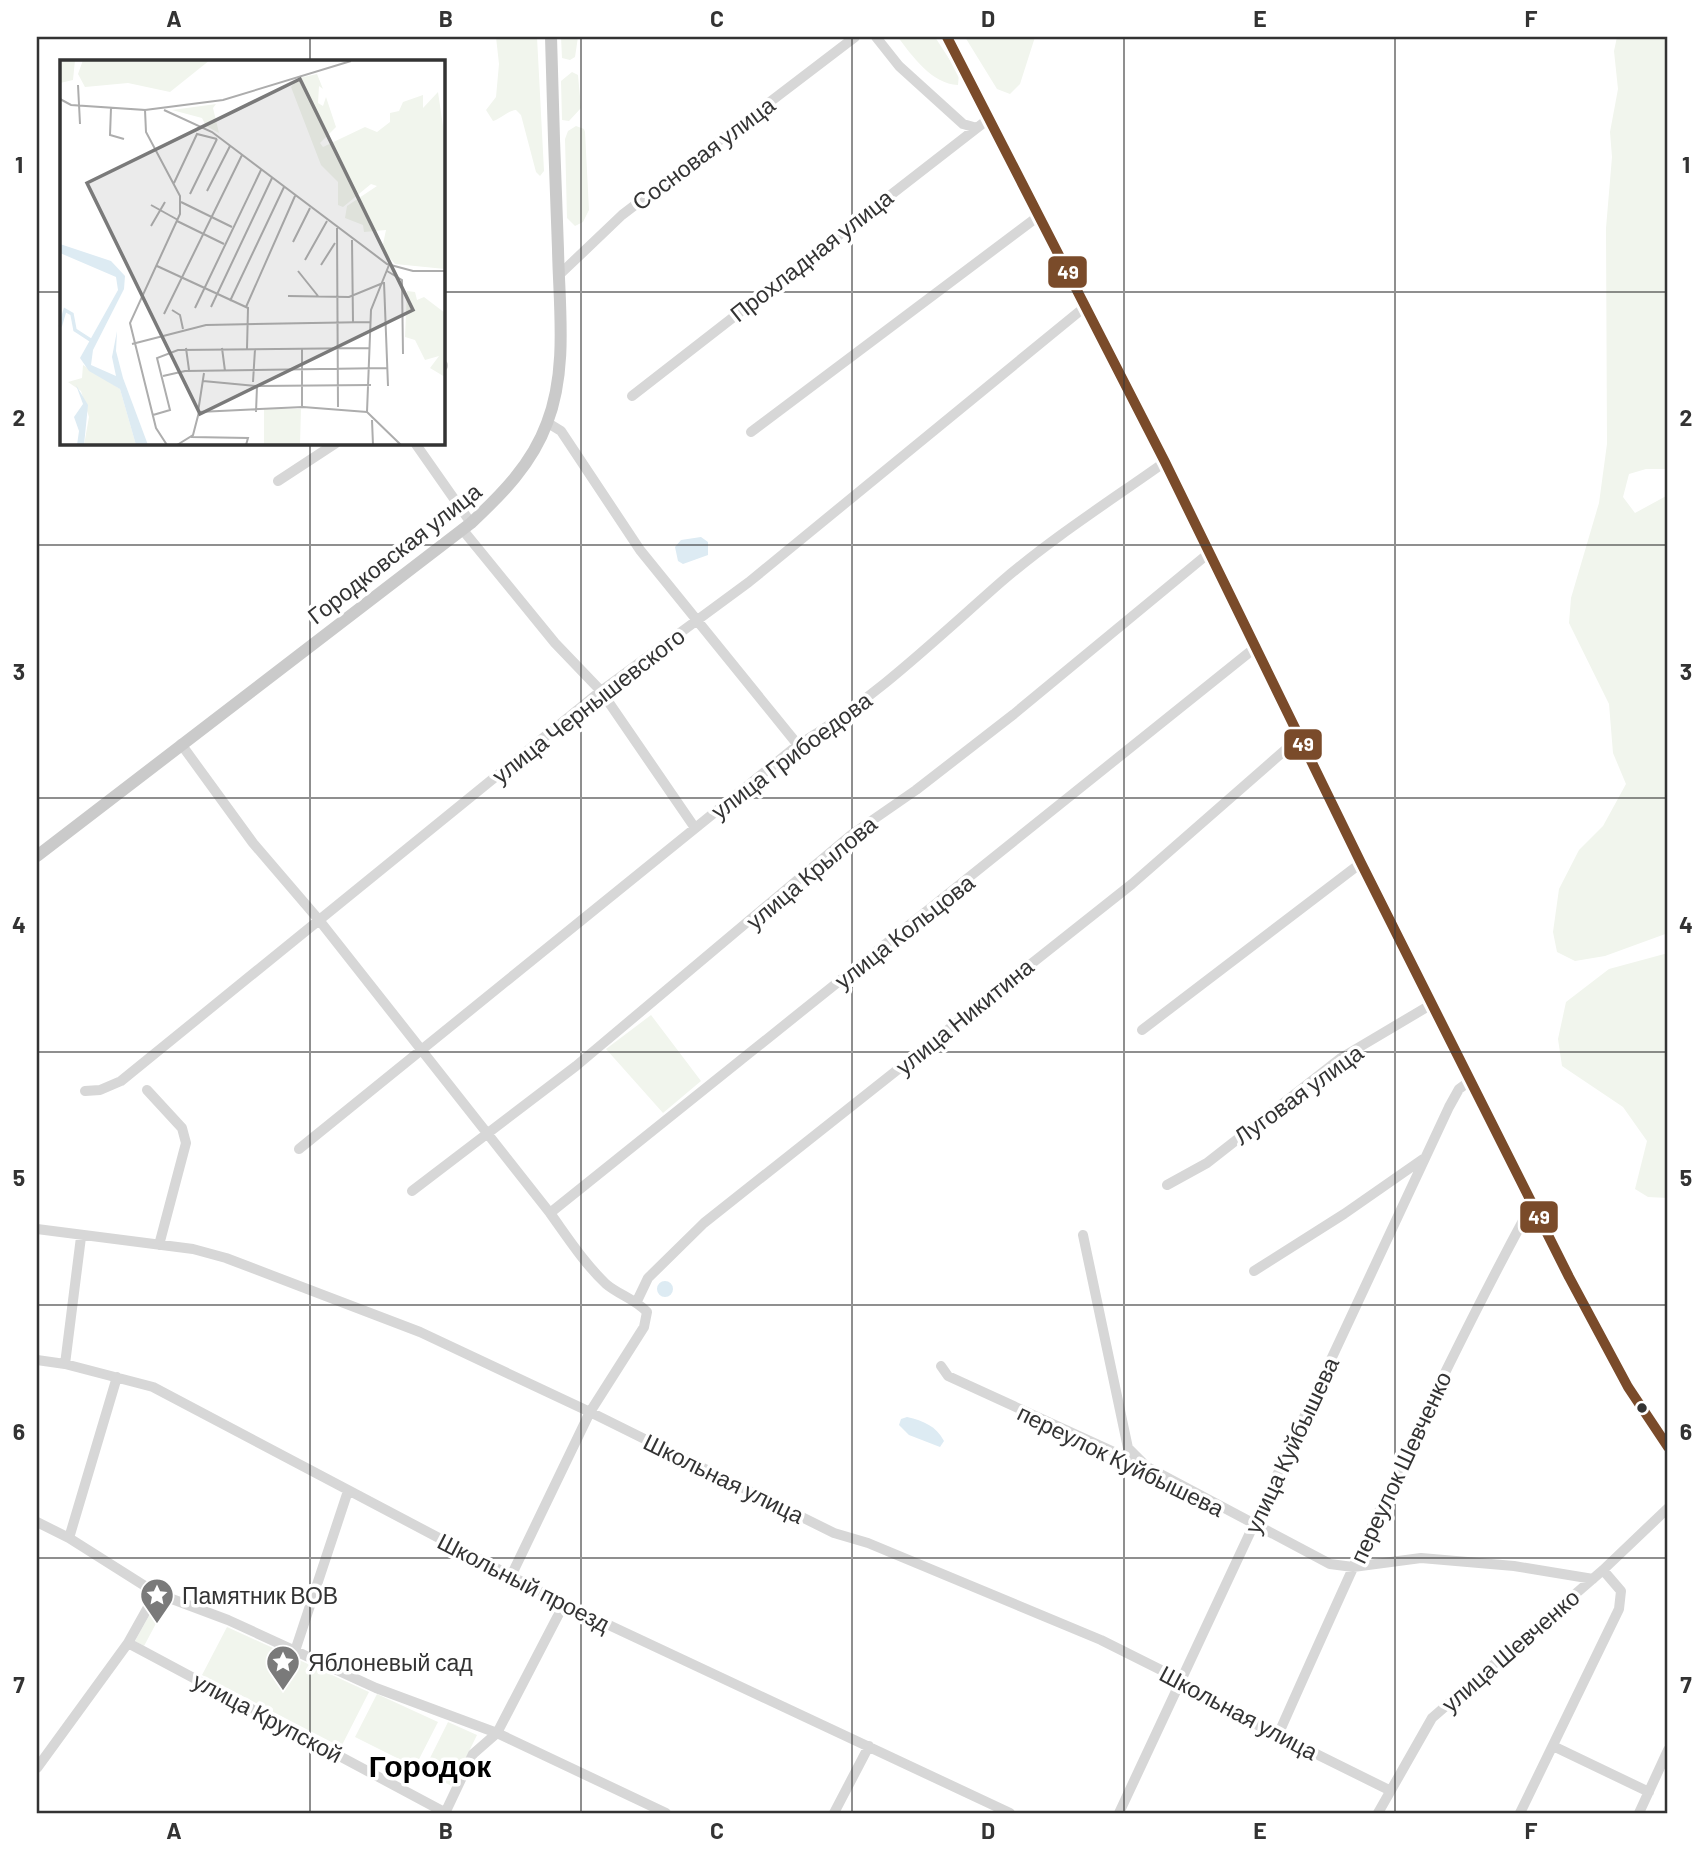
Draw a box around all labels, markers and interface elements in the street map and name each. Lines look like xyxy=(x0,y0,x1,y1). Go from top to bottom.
text: A xyxy=(166,4,182,32)
text: B xyxy=(439,4,453,32)
text: C xyxy=(710,4,724,32)
text: D xyxy=(981,4,995,32)
text: E xyxy=(1253,4,1267,32)
text: F xyxy=(1525,4,1538,32)
inset map xyxy=(60,60,444,444)
street label: Сосновая улица xyxy=(626,90,780,216)
text: 1 xyxy=(15,150,23,178)
text: 1 xyxy=(1682,150,1690,178)
street label: Прохладная улица xyxy=(724,183,898,327)
line badge: 49 xyxy=(1047,255,1088,289)
text: 49 xyxy=(1057,260,1079,283)
text: 2 xyxy=(13,403,25,431)
text: 2 xyxy=(1680,403,1692,431)
street label: Городковская улица xyxy=(302,476,486,629)
street label: улица Чернышевского xyxy=(486,621,690,789)
text: 3 xyxy=(13,657,25,685)
text: 3 xyxy=(1680,657,1692,685)
street label: улица Грибоедова xyxy=(705,685,877,825)
line badge: 49 xyxy=(1283,728,1323,761)
text: 49 xyxy=(1292,732,1314,755)
street label: улица Крылова xyxy=(740,809,882,935)
street label: улица Кольцова xyxy=(829,868,980,994)
text: 4 xyxy=(12,910,26,938)
text: 4 xyxy=(1679,910,1693,938)
street label: улица Никитина xyxy=(889,952,1039,1080)
street label: Луговая улица xyxy=(1228,1038,1368,1150)
text: 5 xyxy=(13,1163,25,1191)
text: 5 xyxy=(1680,1163,1692,1191)
line badge: 49 xyxy=(1519,1200,1559,1234)
text: 49 xyxy=(1528,1205,1550,1228)
street label: улица Куйбышева xyxy=(1238,1352,1344,1538)
street label: переулок Шевченко xyxy=(1343,1367,1457,1567)
street label: переулок Куйбышева xyxy=(1013,1398,1229,1522)
unlabelled marker xyxy=(1635,1401,1649,1415)
text: 6 xyxy=(13,1417,25,1445)
text: 6 xyxy=(1680,1417,1692,1445)
street label: Школьная улица xyxy=(639,1427,809,1529)
street label: Школьный проезд xyxy=(433,1526,615,1638)
place icon: Памятник ВОВ xyxy=(138,1576,176,1625)
place label: Памятник ВОВ xyxy=(182,1581,338,1609)
street label: улица Шевченко xyxy=(1435,1583,1585,1717)
place icon: Яблоневый сад xyxy=(264,1643,302,1692)
place label: Яблоневый сад xyxy=(308,1648,473,1676)
street label: Школьная улица xyxy=(1155,1659,1323,1766)
street label: улица Крупской xyxy=(189,1666,347,1768)
text: 7 xyxy=(13,1670,25,1698)
text: 7 xyxy=(1680,1670,1692,1698)
district label: Городок xyxy=(369,1747,492,1783)
text: A xyxy=(166,1816,182,1844)
text: B xyxy=(439,1816,453,1844)
text: C xyxy=(710,1816,724,1844)
text: D xyxy=(981,1816,995,1844)
text: E xyxy=(1253,1816,1267,1844)
text: F xyxy=(1525,1816,1538,1844)

